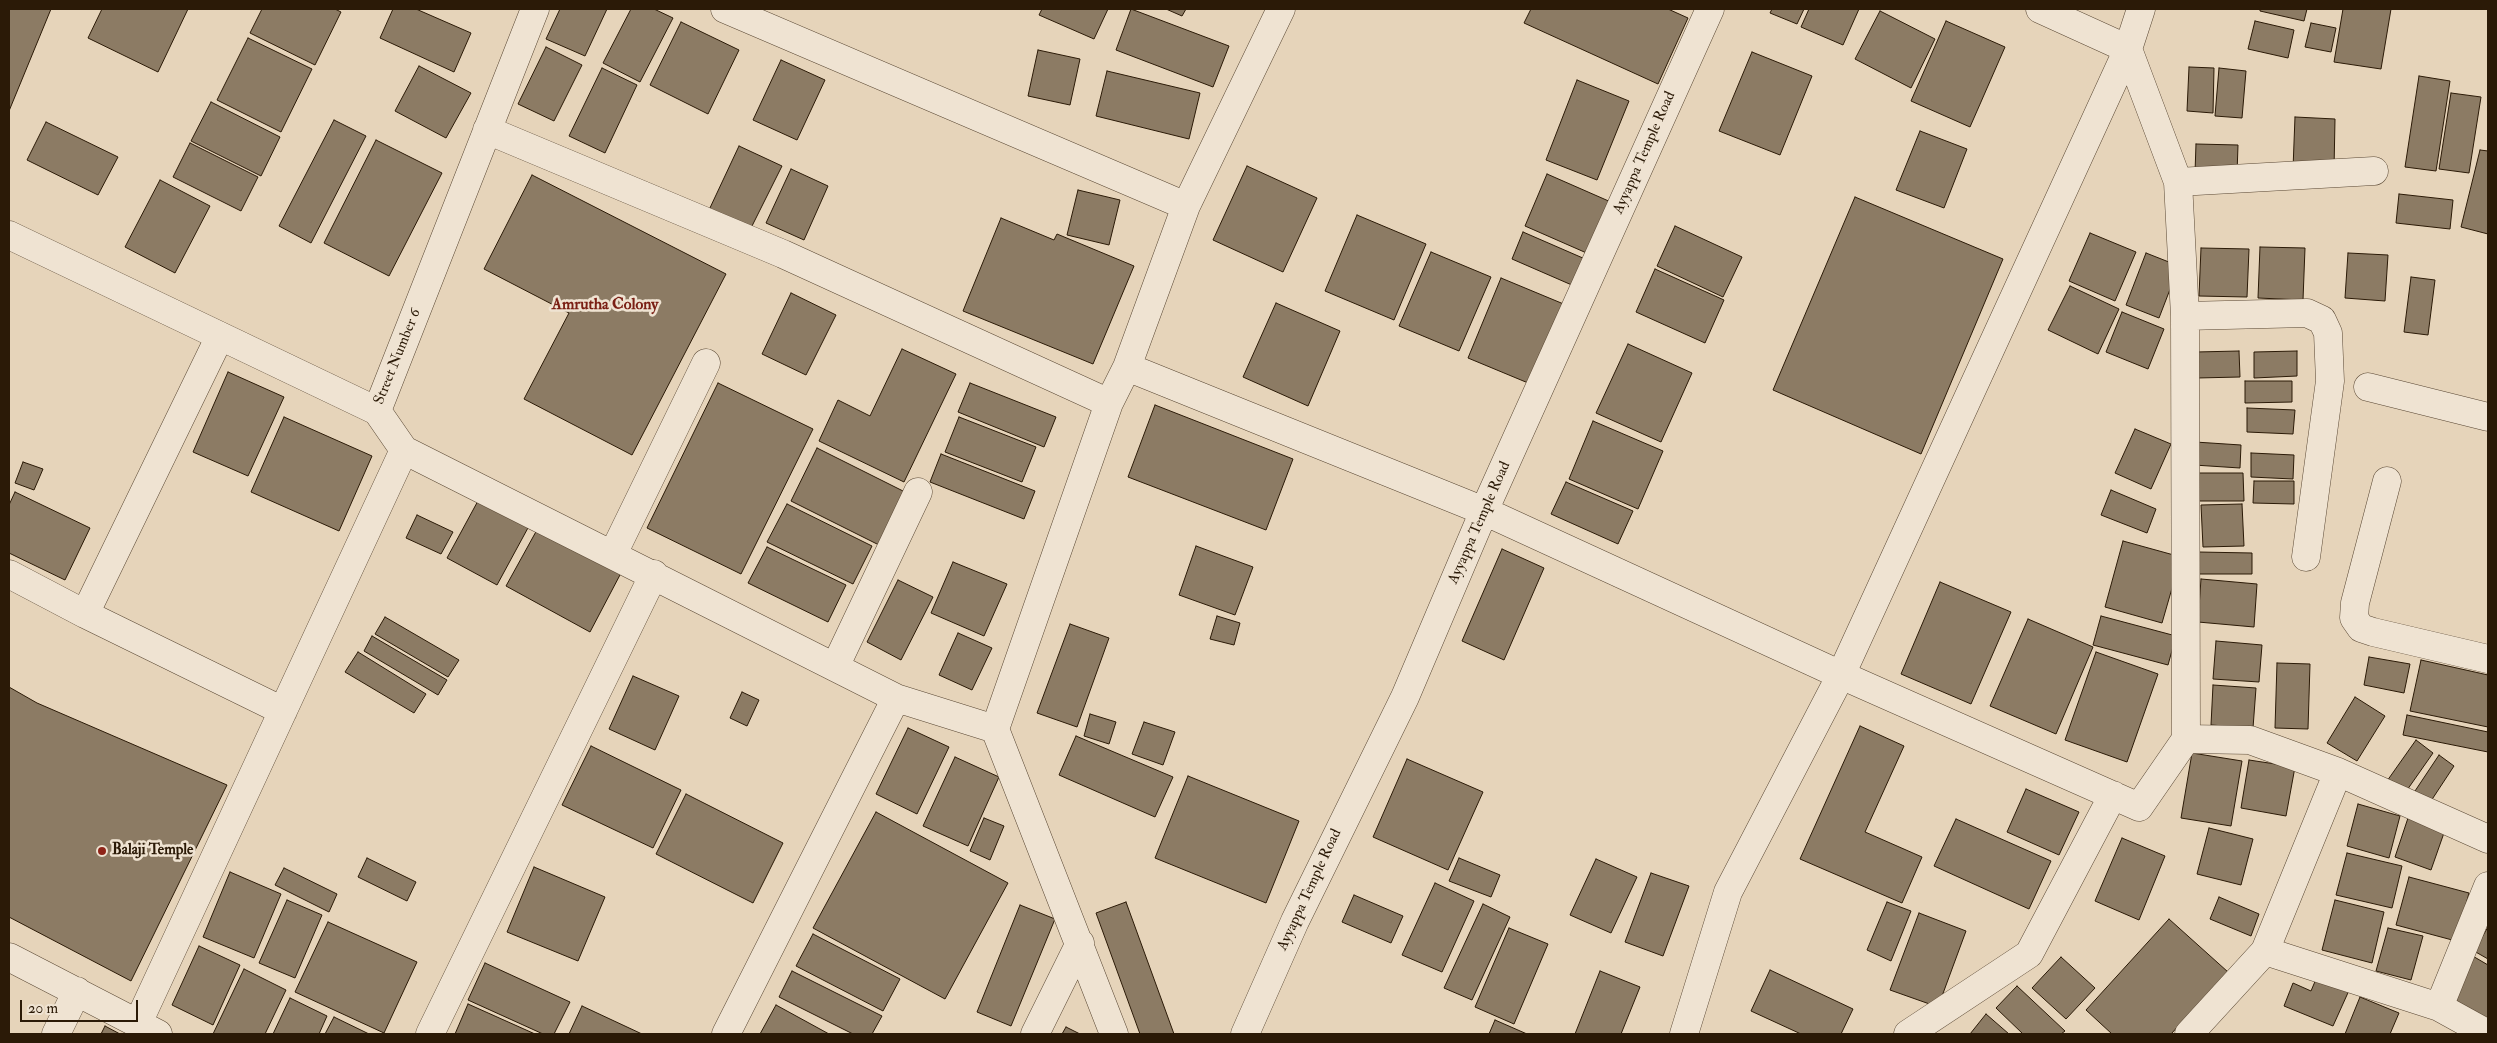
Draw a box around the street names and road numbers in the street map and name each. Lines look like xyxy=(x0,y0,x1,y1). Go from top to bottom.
street label: Ayyappa Temple Road xyxy=(1610,89,1680,217)
street label: Street Number 6 xyxy=(371,307,425,407)
street label: Ayyappa Temple Road xyxy=(1445,459,1515,587)
street label: Ayyappa Temple Road xyxy=(1274,826,1346,954)

